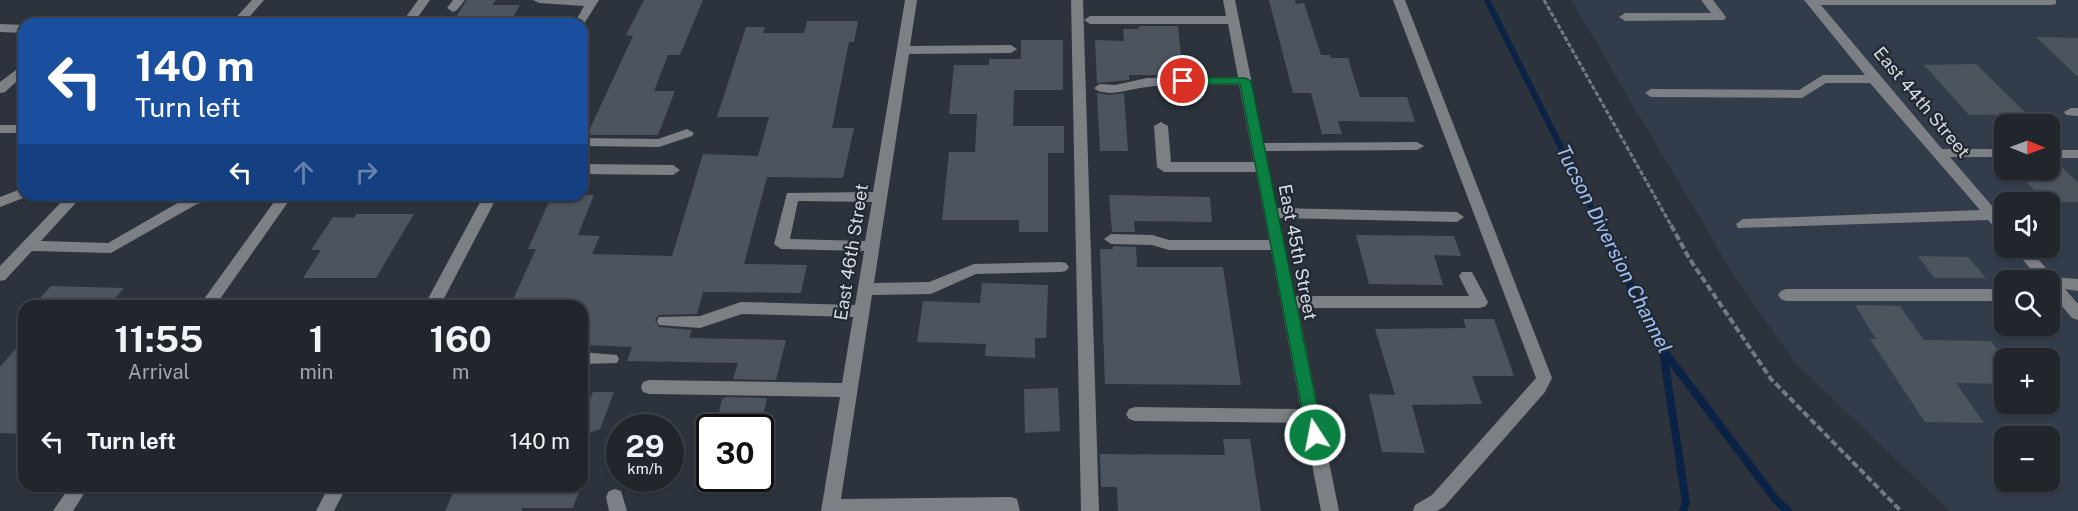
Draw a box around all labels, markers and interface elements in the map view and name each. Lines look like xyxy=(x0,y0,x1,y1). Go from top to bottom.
text: 140 m xyxy=(135,41,255,90)
icon: left xyxy=(36,42,114,120)
street label: East 44th Street xyxy=(1870,42,1974,162)
pin xyxy=(1157,55,1208,106)
icon: arrive xyxy=(1166,64,1199,97)
text: Turn left xyxy=(135,91,241,123)
north arrow xyxy=(1994,114,2060,180)
map controls xyxy=(1994,114,2060,492)
water label: Tucson Diversion Channel xyxy=(1551,141,1677,357)
icon: left xyxy=(224,156,257,189)
icon: ahead xyxy=(287,156,320,189)
icon: right xyxy=(350,156,383,189)
street label: East 46th Street xyxy=(830,182,872,322)
street label: East 45th Street xyxy=(1275,182,1321,322)
button: sound xyxy=(1994,192,2060,258)
button: search xyxy=(1994,270,2060,336)
text: 11:55 xyxy=(114,318,203,360)
text: 1 xyxy=(309,318,324,360)
text: 160 xyxy=(430,318,492,360)
button: + xyxy=(1994,348,2060,414)
text: Arrival xyxy=(128,360,190,384)
text: min xyxy=(299,360,333,384)
text: m xyxy=(452,360,469,384)
position arrow xyxy=(1283,403,1347,467)
speed limit sign: 30 xyxy=(696,414,774,492)
icon: left xyxy=(36,425,69,458)
button: − xyxy=(1994,426,2060,492)
text: Turn left xyxy=(87,428,176,454)
text: 140 m xyxy=(509,428,570,454)
text: 29 xyxy=(626,428,664,464)
text: km/h xyxy=(627,460,663,477)

